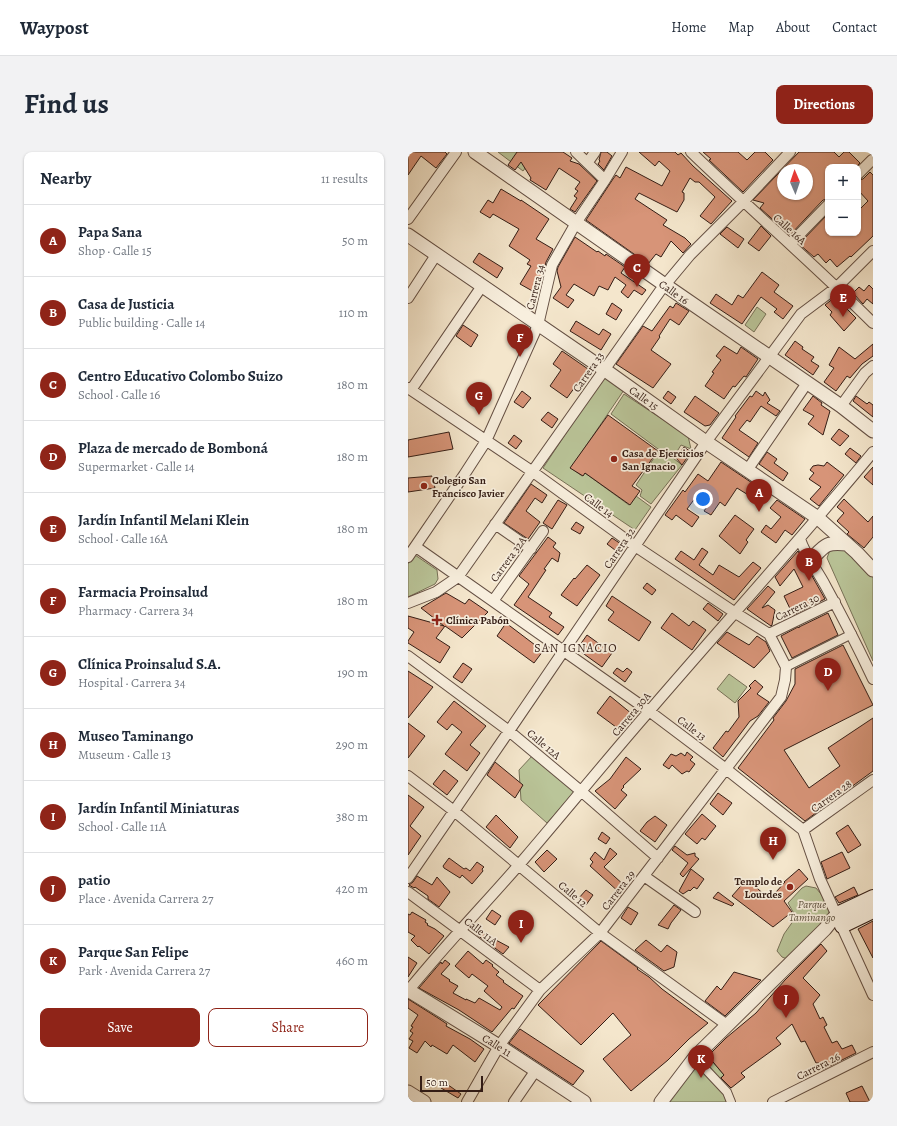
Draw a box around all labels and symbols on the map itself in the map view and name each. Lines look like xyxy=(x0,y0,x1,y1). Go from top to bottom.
north arrow xyxy=(777,164,813,200)
street label: Calle 16A xyxy=(770,210,810,249)
pin: C xyxy=(624,254,650,287)
street label: Carrera 34 xyxy=(523,263,548,311)
street label: Calle 16 xyxy=(656,277,692,308)
pin: E xyxy=(830,284,856,317)
pin: F xyxy=(507,324,533,357)
street label: Carrera 33 xyxy=(569,349,608,395)
pin: G xyxy=(466,382,492,415)
street label: Calle 15 xyxy=(626,383,662,414)
place label: Casa de Ejercicios San Ignacio xyxy=(622,446,704,474)
marker: Casa de Ejercicios San Ignacio xyxy=(609,454,619,464)
place label: Colegio San Francisco Javier xyxy=(432,473,505,501)
pin: A xyxy=(746,479,772,512)
marker: Colegio San Francisco Javier xyxy=(419,481,429,491)
your location xyxy=(693,489,713,509)
street label: Calle 14 xyxy=(581,490,617,521)
street label: Carrera 32 xyxy=(600,525,639,572)
street label: Carrera 32A xyxy=(487,533,530,585)
pin: B xyxy=(796,548,822,581)
street label: Carrera 30 xyxy=(773,590,822,625)
place label: Clínica Pabón xyxy=(446,613,509,628)
marker: Clínica Pabón xyxy=(431,614,443,626)
district label: SAN IGNACIO xyxy=(534,640,618,656)
pin: D xyxy=(815,658,841,691)
street label: Carrera 30A xyxy=(608,689,655,740)
street label: Calle 13 xyxy=(674,713,709,744)
street label: Calle 12A xyxy=(524,726,564,763)
street label: Carrera 28 xyxy=(808,776,855,816)
pin: H xyxy=(760,827,786,860)
street label: Carrera 29 xyxy=(598,867,639,913)
place label: Templo de Lourdes xyxy=(735,874,783,902)
street label: Calle 12 xyxy=(555,878,590,911)
marker: Templo de Lourdes xyxy=(785,882,795,892)
park label: Parque Taminango xyxy=(789,897,836,925)
pin: I xyxy=(508,910,534,943)
street label: Calle 11A xyxy=(461,914,501,949)
pin: J xyxy=(773,985,799,1018)
street label: Calle 11 xyxy=(479,1031,514,1060)
pin: K xyxy=(688,1045,714,1078)
street label: Carrera 26 xyxy=(794,1049,843,1084)
scale bar xyxy=(420,1074,483,1093)

